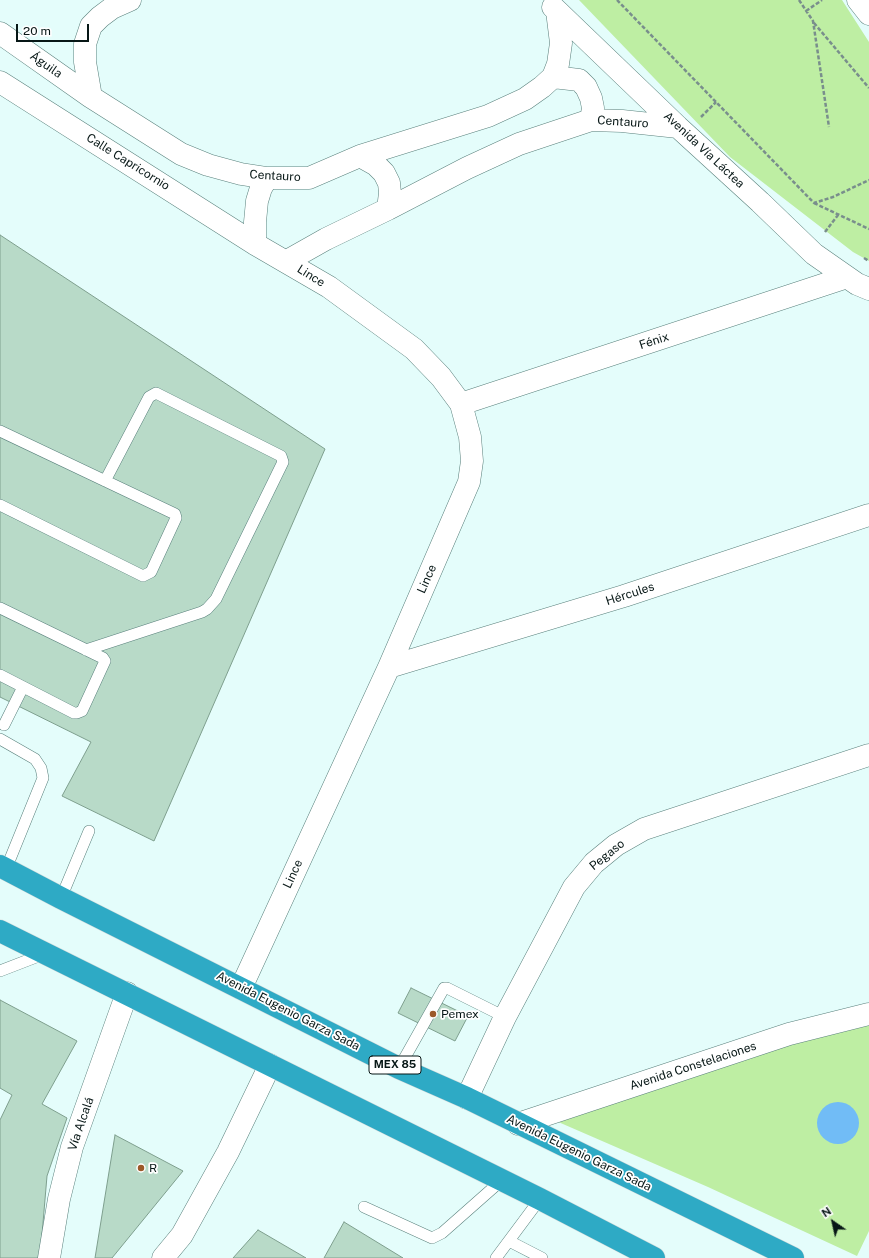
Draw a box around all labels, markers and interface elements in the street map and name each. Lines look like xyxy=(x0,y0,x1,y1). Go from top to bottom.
scale bar xyxy=(18,16,91,42)
text: 20 m xyxy=(23,24,51,38)
street label: Águila xyxy=(27,49,65,81)
street label: Avenida Vía Láctea xyxy=(661,109,747,191)
street label: Centauro xyxy=(597,113,649,131)
street label: Calle Capricornio xyxy=(84,131,172,193)
street label: Centauro xyxy=(249,167,301,185)
street label: Lince xyxy=(294,262,328,290)
street label: Fénix xyxy=(637,329,671,353)
street label: Lince xyxy=(414,562,440,596)
street label: Hércules xyxy=(604,579,656,609)
street label: Pegaso xyxy=(587,836,627,874)
street label: Lince xyxy=(280,857,306,891)
street label: Avenida Eugenio Garza Sada xyxy=(214,968,362,1054)
place label: Pemex xyxy=(441,1007,479,1021)
marker: Pemex xyxy=(428,1009,438,1019)
street label: Avenida Constelaciones xyxy=(628,1039,758,1093)
road number: MEX 85 xyxy=(369,1056,421,1074)
street label: Vía Alcalá xyxy=(65,1095,97,1153)
street label: Avenida Eugenio Garza Sada xyxy=(504,1112,654,1194)
place label: R xyxy=(149,1161,157,1175)
marker: R xyxy=(136,1163,146,1173)
north arrow xyxy=(813,1202,853,1242)
text: N xyxy=(819,1205,833,1219)

